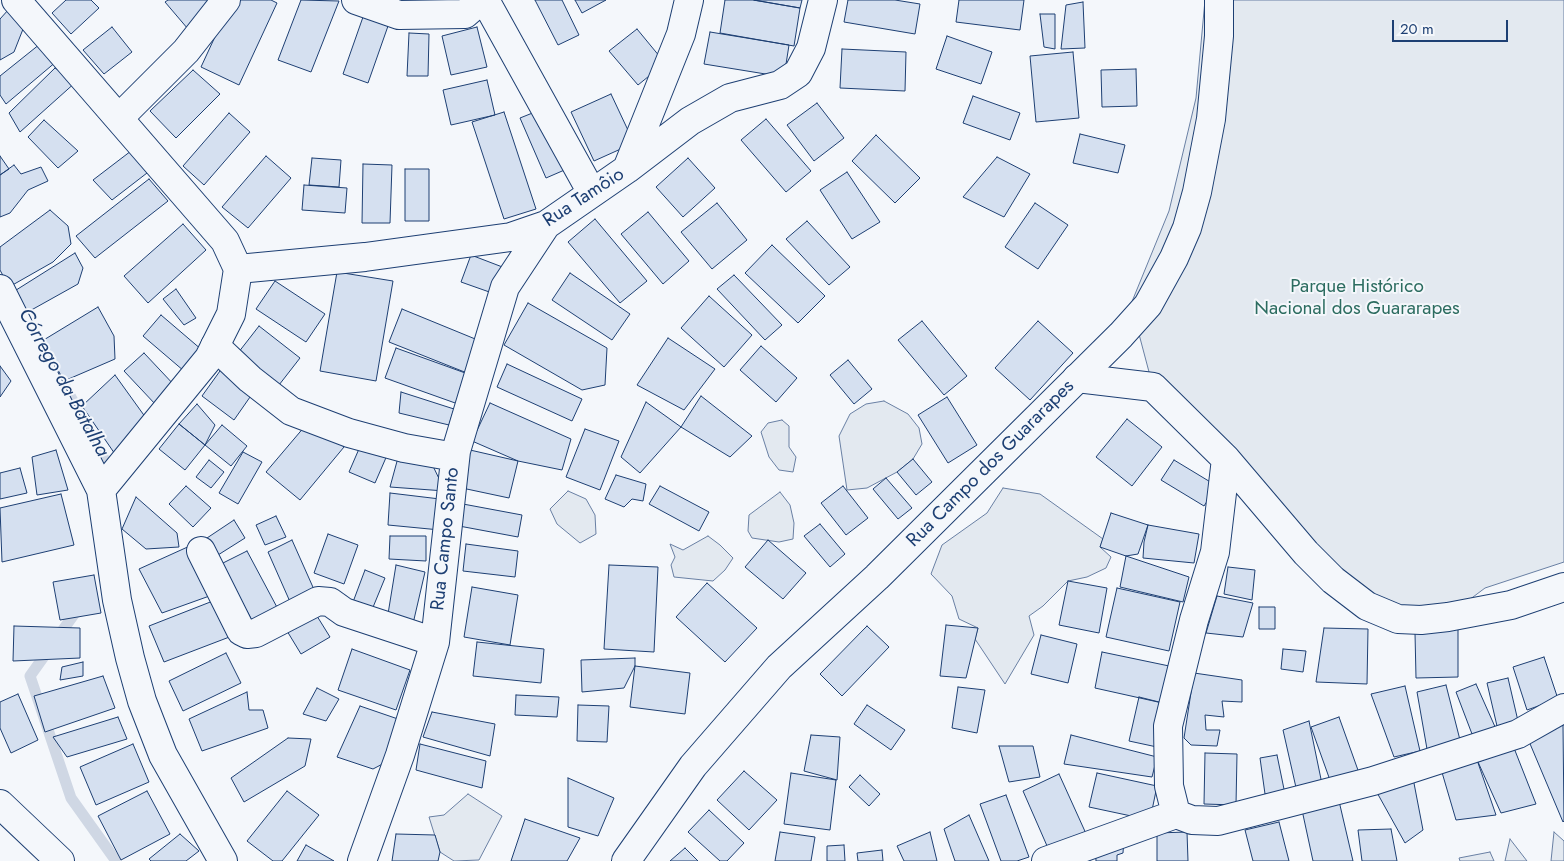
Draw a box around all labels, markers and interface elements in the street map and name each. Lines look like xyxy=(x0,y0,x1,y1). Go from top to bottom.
scale bar xyxy=(1394,10,1510,42)
text: 20 m xyxy=(1400,18,1434,40)
street label: Rua Tamôio xyxy=(539,163,629,233)
park label: Parque Histórico Nacional dos Guararapes xyxy=(1254,276,1460,320)
water label: Córrego da Batalha xyxy=(12,305,114,461)
street label: Rua Campo dos Guararapes xyxy=(903,376,1079,552)
street label: Rua Campo Santo xyxy=(427,466,465,612)

